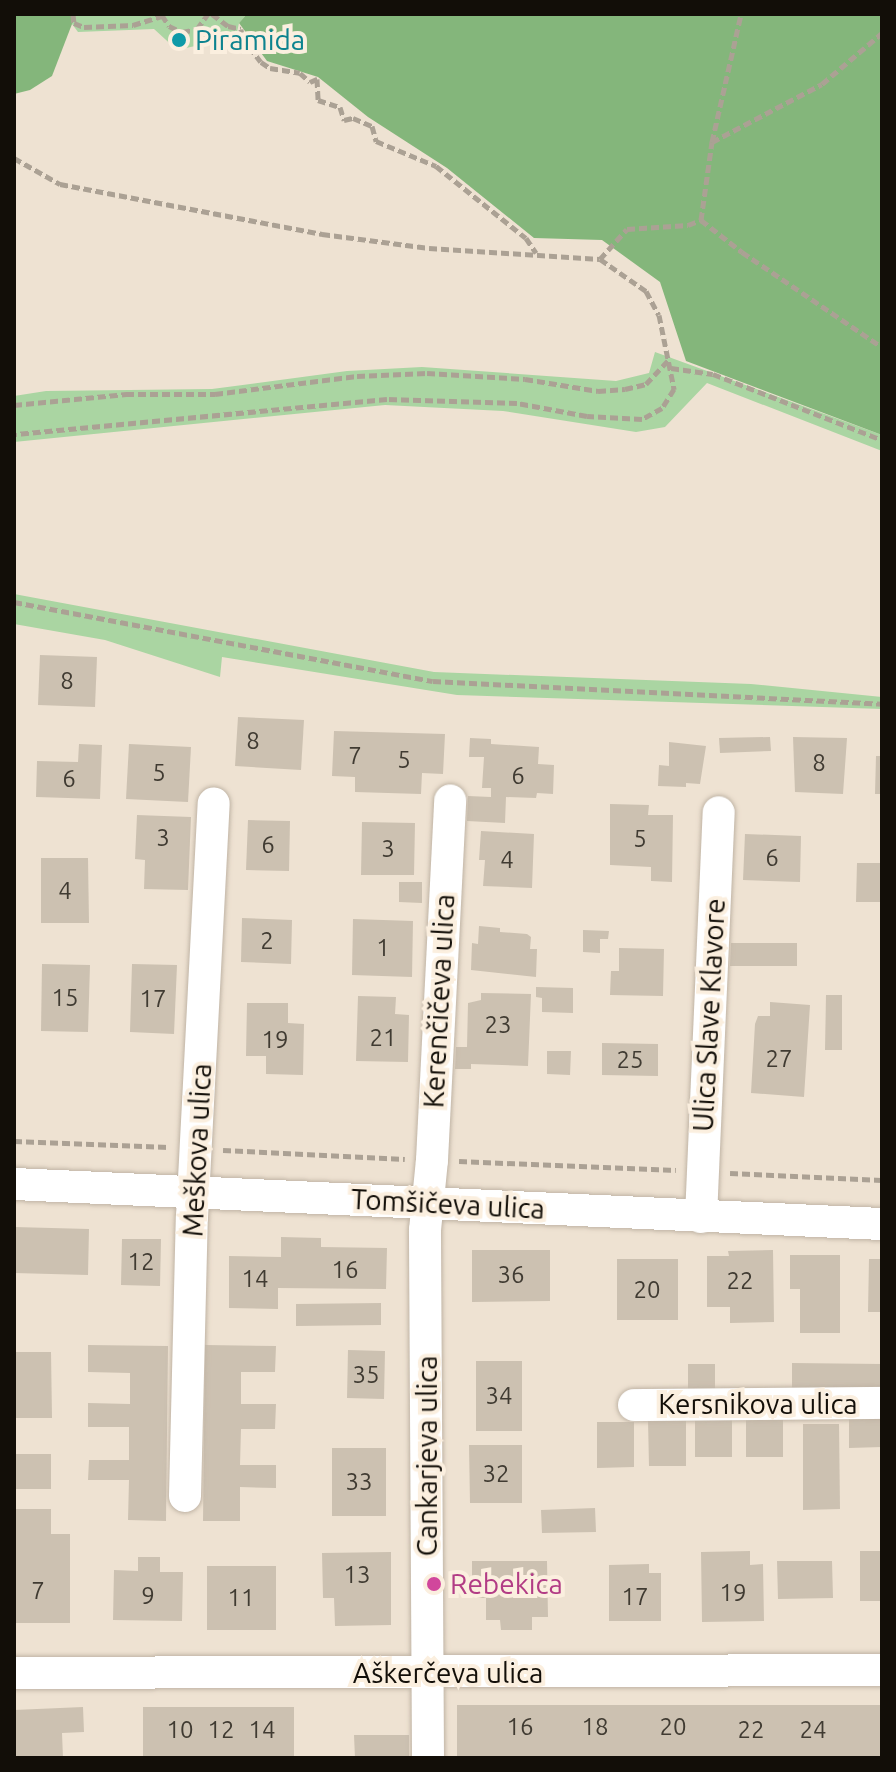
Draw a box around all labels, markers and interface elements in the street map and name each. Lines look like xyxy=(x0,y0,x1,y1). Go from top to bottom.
place label: Piramida xyxy=(195,23,305,57)
marker: Piramida xyxy=(170,31,188,49)
house number: 8 xyxy=(60,667,74,695)
house number: 8 xyxy=(246,727,260,755)
house number: 7 xyxy=(348,742,362,770)
house number: 5 xyxy=(397,746,411,774)
house number: 8 xyxy=(812,749,826,777)
house number: 5 xyxy=(152,759,166,787)
house number: 6 xyxy=(511,762,525,790)
house number: 6 xyxy=(62,765,76,793)
house number: 3 xyxy=(156,824,170,852)
house number: 5 xyxy=(633,825,647,853)
house number: 6 xyxy=(261,831,275,859)
house number: 3 xyxy=(381,835,395,863)
house number: 6 xyxy=(765,844,779,872)
house number: 4 xyxy=(500,846,514,874)
house number: 4 xyxy=(58,877,72,905)
street label: Kerenčičeva ulica xyxy=(417,893,461,1109)
street label: Ulica Slave Klavore xyxy=(686,897,732,1133)
house number: 2 xyxy=(260,927,274,955)
house number: 1 xyxy=(376,934,390,962)
house number: 15 xyxy=(51,984,79,1012)
house number: 17 xyxy=(139,985,167,1013)
house number: 23 xyxy=(484,1011,512,1039)
house number: 21 xyxy=(369,1024,397,1052)
house number: 19 xyxy=(261,1026,289,1054)
house number: 27 xyxy=(765,1045,793,1073)
house number: 25 xyxy=(616,1046,644,1074)
street label: Meškova ulica xyxy=(176,1062,218,1238)
street label: Tomšičeva ulica xyxy=(350,1182,546,1226)
house number: 12 xyxy=(127,1248,155,1276)
house number: 16 xyxy=(331,1256,359,1284)
house number: 36 xyxy=(497,1261,525,1289)
house number: 14 xyxy=(241,1265,269,1293)
house number: 22 xyxy=(726,1267,754,1295)
house number: 20 xyxy=(633,1276,661,1304)
street label: Cankarjeva ulica xyxy=(410,1356,444,1556)
house number: 35 xyxy=(352,1361,380,1389)
house number: 34 xyxy=(485,1382,513,1410)
street label: Kersnikova ulica xyxy=(658,1387,858,1421)
house number: 32 xyxy=(482,1460,510,1488)
house number: 33 xyxy=(345,1468,373,1496)
house number: 13 xyxy=(343,1561,371,1589)
place label: Rebekica xyxy=(450,1567,563,1601)
marker: Rebekica xyxy=(425,1575,443,1593)
house number: 7 xyxy=(31,1577,45,1605)
house number: 19 xyxy=(719,1579,747,1607)
house number: 9 xyxy=(141,1582,155,1610)
house number: 17 xyxy=(621,1583,649,1611)
house number: 11 xyxy=(227,1584,255,1612)
street label: Aškerčeva ulica xyxy=(353,1656,543,1690)
house number: 16 xyxy=(506,1713,534,1741)
house number: 18 xyxy=(581,1713,609,1741)
house number: 20 xyxy=(659,1713,687,1741)
house number: 10 xyxy=(166,1716,194,1744)
house number: 12 xyxy=(207,1716,235,1744)
house number: 14 xyxy=(248,1716,276,1744)
house number: 22 xyxy=(737,1716,765,1744)
house number: 24 xyxy=(799,1716,827,1744)

